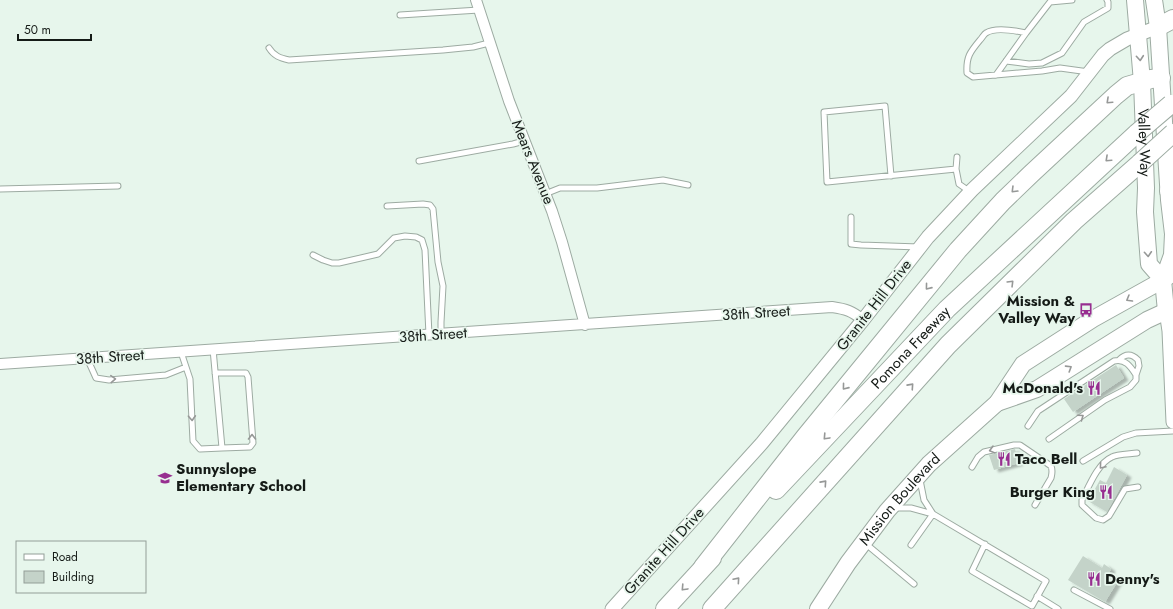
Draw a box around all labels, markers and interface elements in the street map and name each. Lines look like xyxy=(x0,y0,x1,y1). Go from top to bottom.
scale bar xyxy=(18,16,91,42)
text: 50 m xyxy=(24,21,51,39)
one-way arrow xyxy=(1136,55,1145,61)
one-way arrow xyxy=(1106,96,1114,104)
street label: Valley Way xyxy=(1132,108,1157,178)
street label: Mears Avenue xyxy=(506,116,560,208)
one-way arrow xyxy=(1105,154,1113,162)
one-way arrow xyxy=(1011,185,1019,193)
one-way arrow xyxy=(1144,251,1153,257)
street label: Granite Hill Drive xyxy=(831,254,917,355)
one-way arrow xyxy=(1006,280,1014,288)
one-way arrow xyxy=(925,282,932,289)
place label: Mission & Valley Way xyxy=(997,290,1076,329)
one-way arrow xyxy=(1126,295,1133,302)
street label: 38th Street xyxy=(721,300,791,326)
street label: Pomona Freeway xyxy=(866,301,956,394)
bus stop icon: Mission & Valley Way xyxy=(1078,302,1094,318)
street label: 38th Street xyxy=(398,322,468,348)
street label: 38th Street xyxy=(75,344,145,370)
one-way arrow xyxy=(1065,366,1072,373)
one-way arrow xyxy=(110,375,116,383)
place label: McDonald's xyxy=(1002,377,1083,399)
restaurant icon: McDonald's xyxy=(1086,380,1102,396)
one-way arrow xyxy=(843,383,850,390)
one-way arrow xyxy=(906,383,914,391)
one-way arrow xyxy=(1077,414,1084,422)
one-way arrow xyxy=(187,415,196,421)
one-way arrow xyxy=(824,432,831,440)
one-way arrow xyxy=(248,434,256,440)
one-way arrow xyxy=(989,445,996,454)
street label: Mission Boulevard xyxy=(854,448,945,550)
place label: Taco Bell xyxy=(1015,448,1077,470)
restaurant icon: Taco Bell xyxy=(996,451,1012,467)
place label: Sunnyslope Elementary School xyxy=(176,458,306,497)
one-way arrow xyxy=(1099,461,1106,469)
school or university icon: Sunnyslope Elementary School xyxy=(157,470,173,486)
one-way arrow xyxy=(819,480,827,488)
place label: Burger King xyxy=(1010,481,1095,503)
restaurant icon: Burger King xyxy=(1098,484,1114,500)
street label: Granite Hill Drive xyxy=(619,502,709,600)
legend xyxy=(16,541,146,593)
text: Road xyxy=(52,548,78,566)
text: Building xyxy=(52,568,94,586)
place label: Denny's xyxy=(1105,568,1160,590)
restaurant icon: Denny's xyxy=(1086,571,1102,587)
one-way arrow xyxy=(733,577,740,584)
one-way arrow xyxy=(681,583,689,591)

